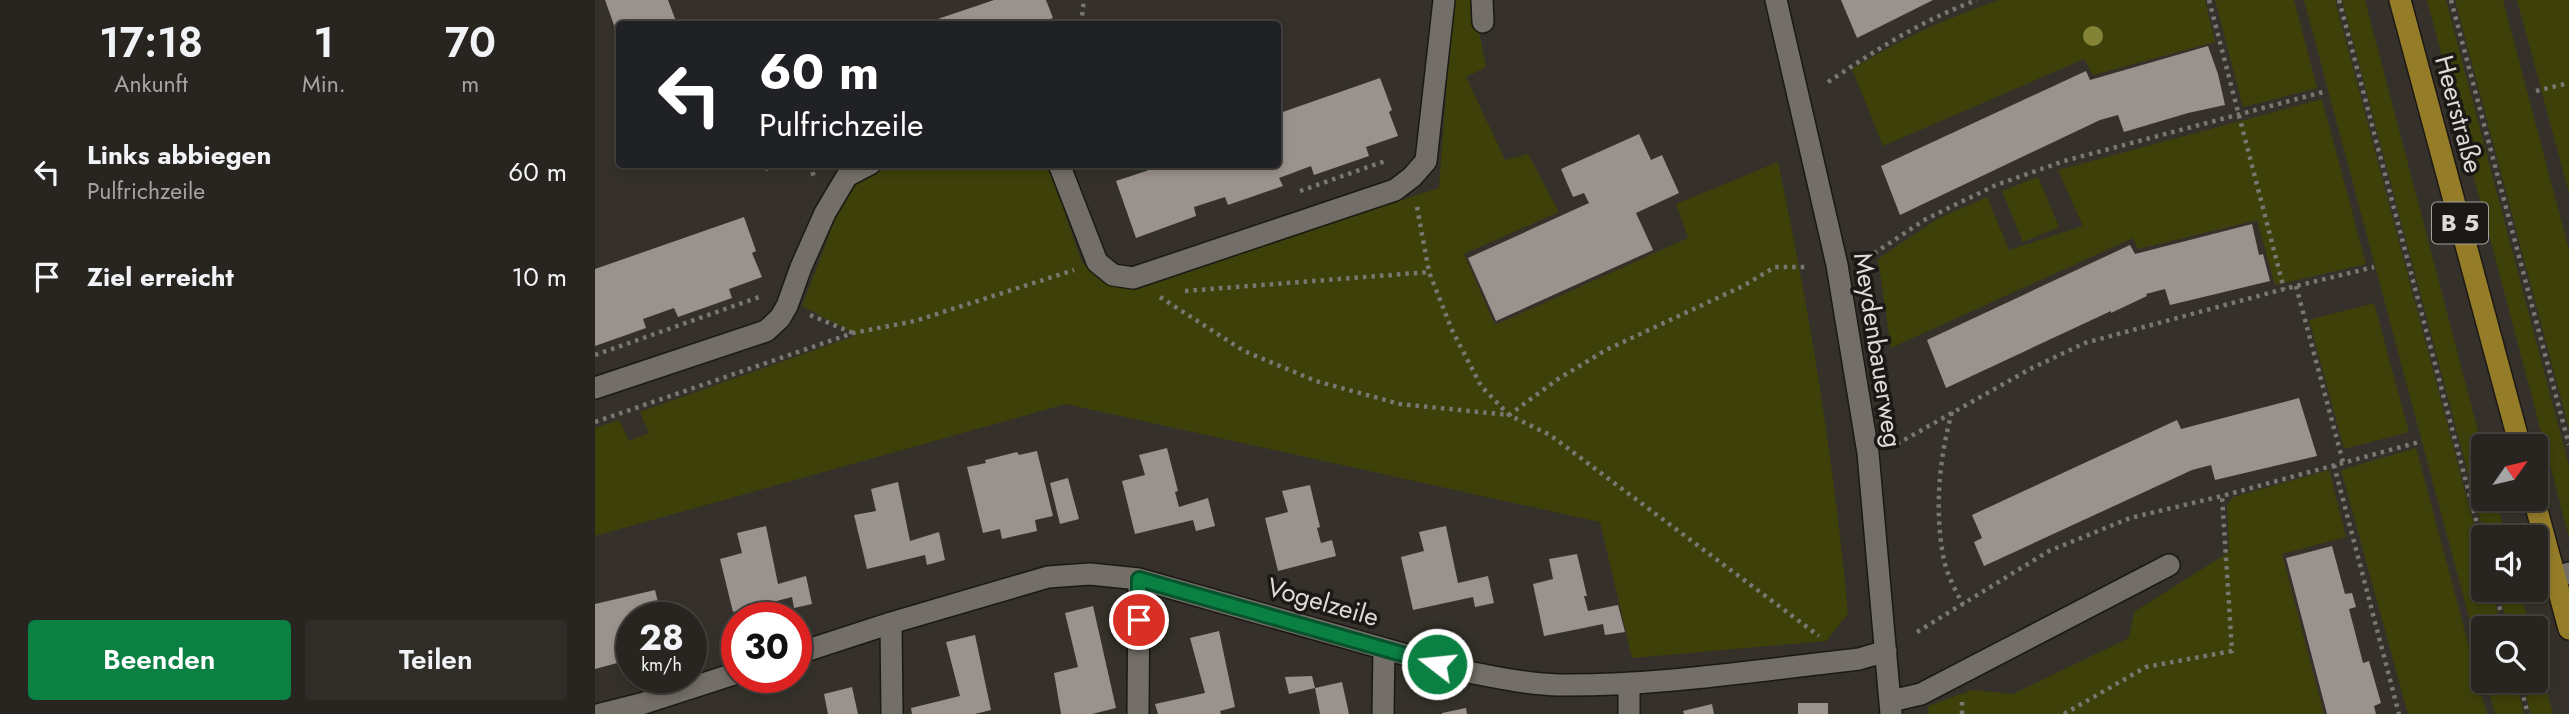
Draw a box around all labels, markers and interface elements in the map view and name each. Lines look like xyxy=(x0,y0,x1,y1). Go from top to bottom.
text: 17:18 xyxy=(99,12,203,73)
text: 1 xyxy=(314,12,334,73)
text: 70 xyxy=(445,12,496,73)
text: 60 m xyxy=(759,37,879,107)
icon: left xyxy=(644,49,735,140)
street label: Heerstraße xyxy=(2425,51,2493,177)
text: Ankunft xyxy=(114,67,188,101)
text: Min. xyxy=(302,67,346,101)
text: m xyxy=(461,67,479,101)
text: Pulfrichzeile xyxy=(759,102,923,148)
text: Links abbiegen xyxy=(87,136,271,174)
icon: left xyxy=(28,153,66,191)
text: 60 m xyxy=(508,153,567,191)
text: Pulfrichzeile xyxy=(87,174,205,208)
road number: B 5 xyxy=(2432,202,2488,244)
street label: Meydenbauerweg xyxy=(1844,250,1912,450)
icon: arrive xyxy=(28,258,66,296)
text: Ziel erreicht xyxy=(87,258,234,296)
text: 10 m xyxy=(512,258,567,296)
north arrow xyxy=(2471,434,2548,511)
map controls xyxy=(2471,434,2548,693)
button: sound xyxy=(2471,525,2548,602)
street label: Vogelzeile xyxy=(1263,568,1383,636)
pin xyxy=(1109,590,1169,650)
icon: arrive xyxy=(1120,601,1158,639)
speed limit sign: 30 xyxy=(721,602,812,693)
text: 28 xyxy=(639,613,684,663)
button: search xyxy=(2471,616,2548,693)
button: Beenden xyxy=(28,620,291,700)
button: Teilen xyxy=(305,620,567,700)
position arrow xyxy=(1400,627,1474,701)
text: km/h xyxy=(641,652,682,678)

